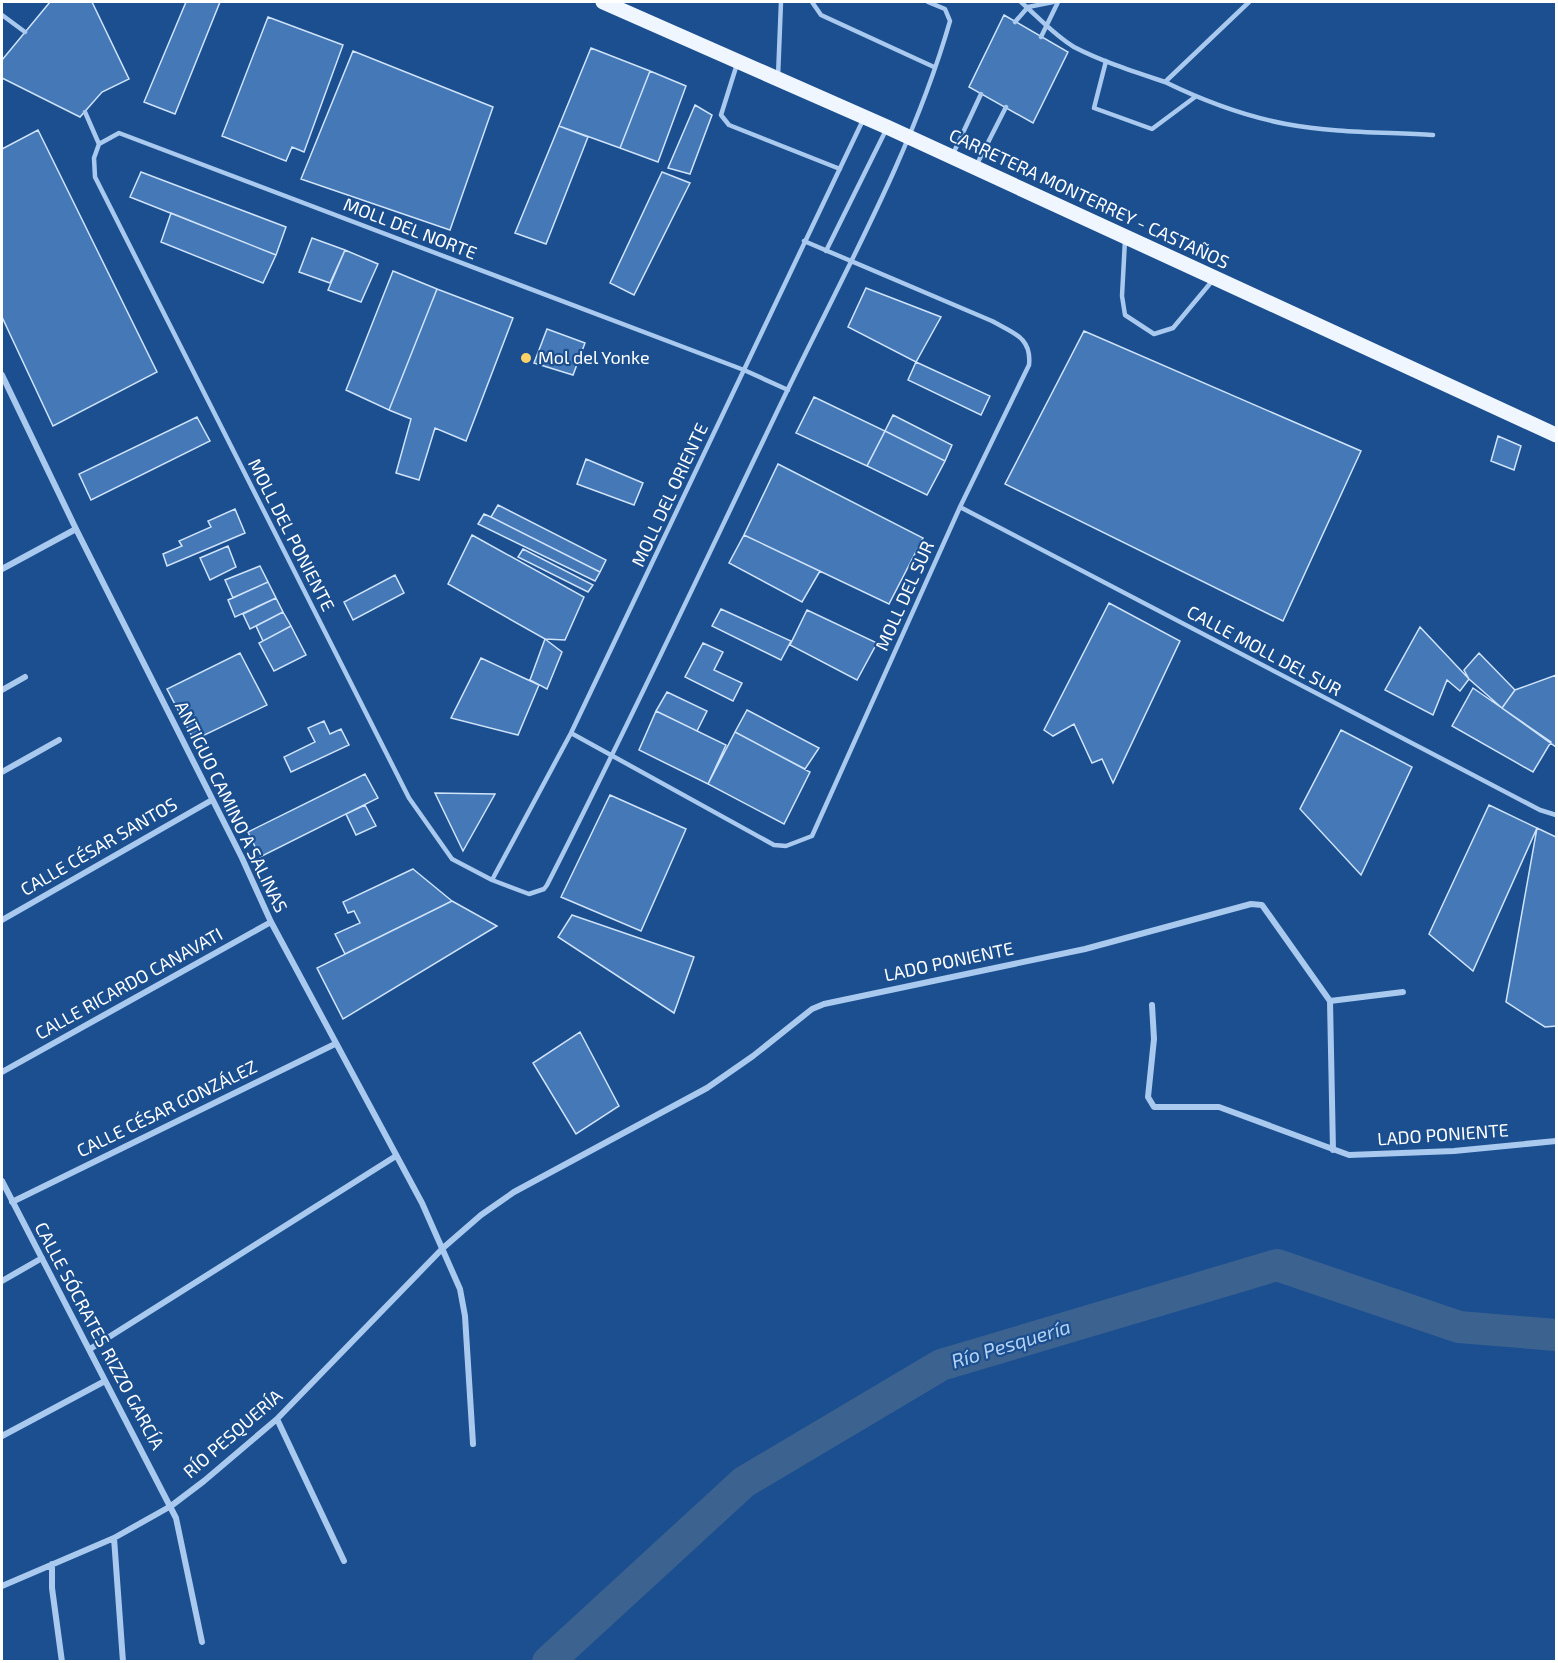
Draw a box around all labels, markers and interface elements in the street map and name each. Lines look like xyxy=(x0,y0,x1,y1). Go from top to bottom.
street label: CARRETERA MONTERREY - CASTAÑOS xyxy=(946,123,1233,273)
street label: MOLL DEL NORTE xyxy=(341,193,480,264)
place label: Mol del Yonke xyxy=(538,346,650,368)
marker: Mol del Yonke xyxy=(519,351,533,365)
street label: MOLL DEL ORIENTE xyxy=(626,419,712,570)
street label: MOLL DEL PONIENTE xyxy=(244,455,340,614)
street label: MOLL DEL SUR xyxy=(870,537,938,654)
street label: CALLE MOLL DEL SUR xyxy=(1183,600,1346,700)
street label: ANTIGUO CAMINO A SALINAS xyxy=(171,697,293,916)
street label: CALLE CÉSAR SANTOS xyxy=(16,792,181,900)
street label: CALLE RICARDO CANAVATI xyxy=(31,922,226,1044)
street label: LADO PONIENTE xyxy=(882,937,1016,985)
street label: CALLE CÉSAR GONZÁLEZ xyxy=(73,1055,260,1161)
street label: LADO PONIENTE xyxy=(1376,1118,1509,1150)
street label: CALLE SÓCRATES RIZZO GARCÍA xyxy=(30,1218,170,1454)
water label: Río Pesquería xyxy=(948,1314,1073,1373)
street label: RÍO PESQUERÍA xyxy=(178,1384,287,1482)

